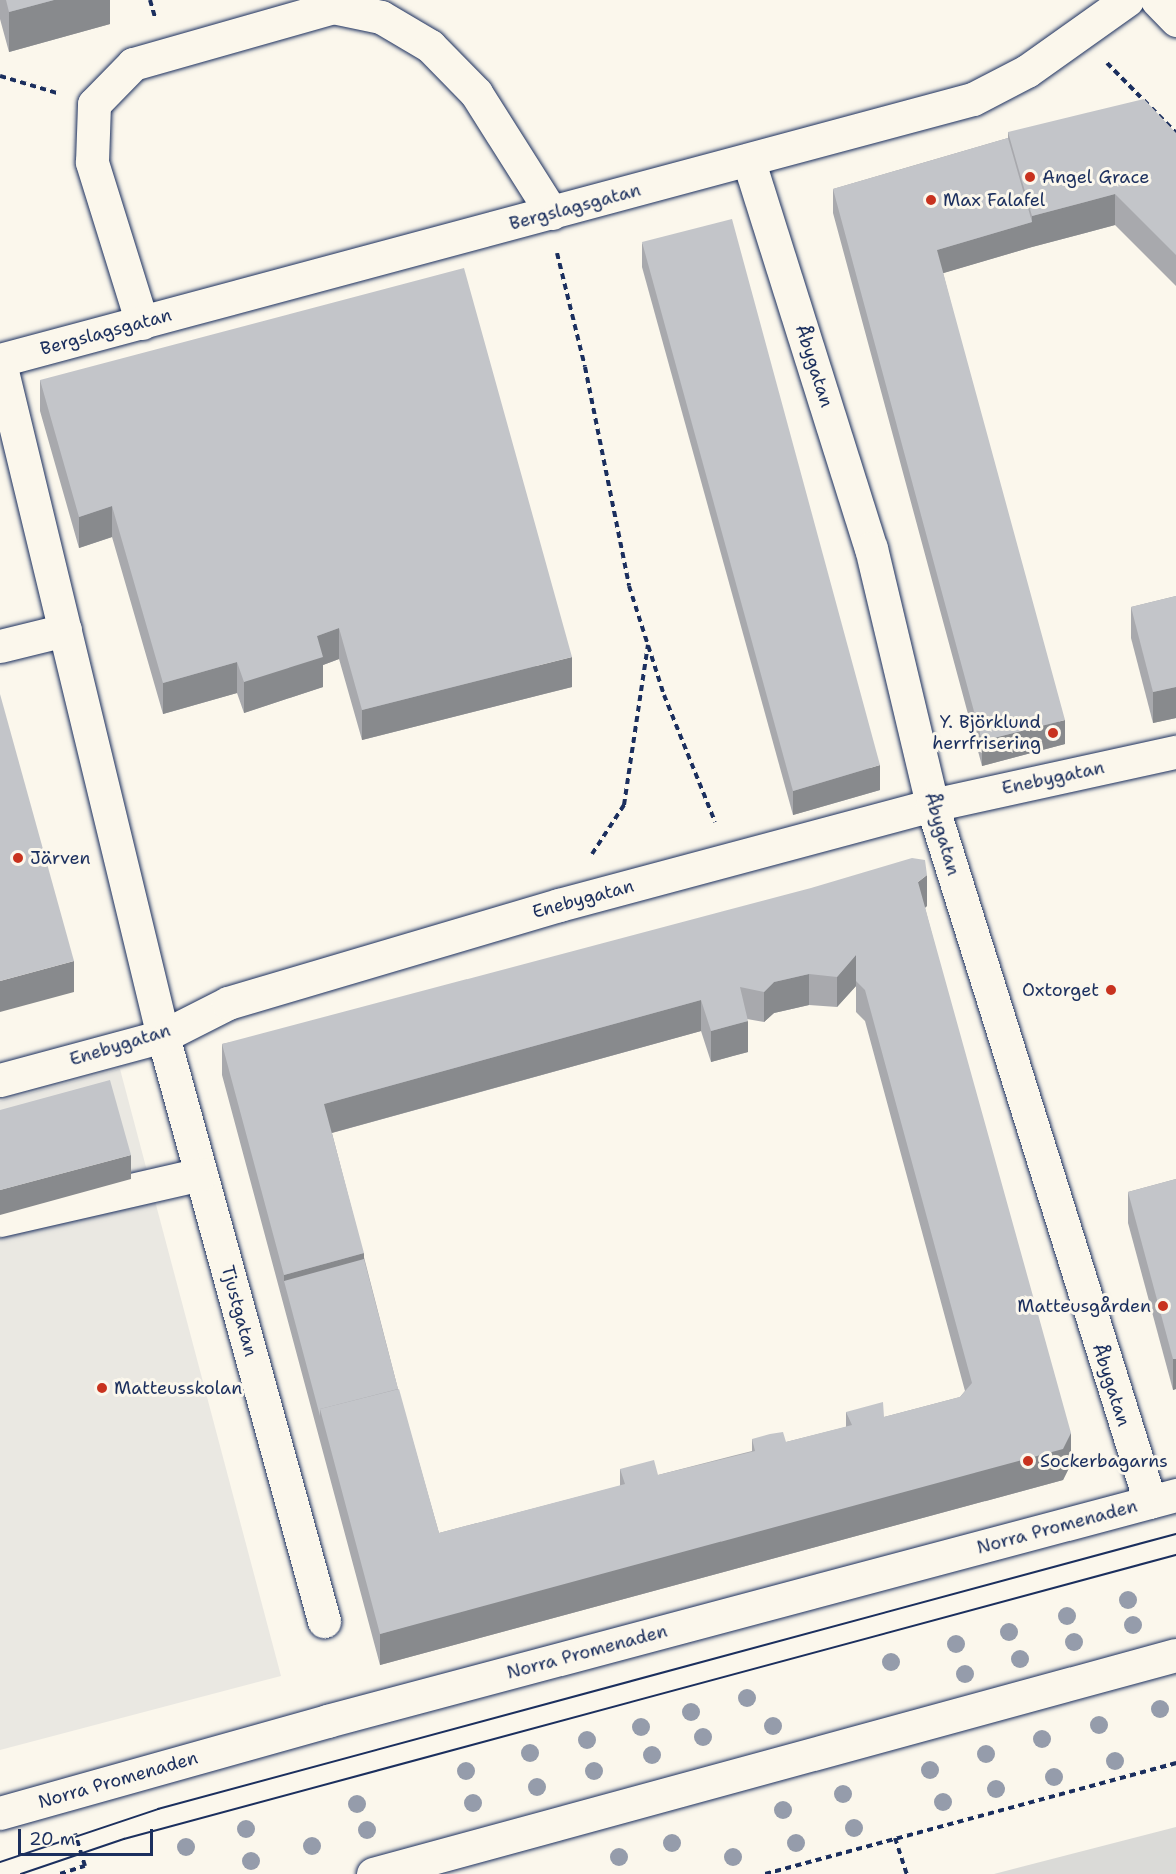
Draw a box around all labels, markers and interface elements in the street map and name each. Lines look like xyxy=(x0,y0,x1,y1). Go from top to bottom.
place label: Angel Grace xyxy=(1042,166,1149,188)
marker: Angel Grace xyxy=(1023,170,1037,184)
street label: Bergslagsgatan xyxy=(507,179,643,235)
place label: Max Falafel xyxy=(943,189,1045,211)
marker: Max Falafel xyxy=(924,193,938,207)
street label: Bergslagsgatan xyxy=(38,304,174,360)
street label: Åbygatan xyxy=(791,322,837,410)
place label: Y. Björklund herrfrisering xyxy=(932,712,1041,754)
marker: Y. Björklund herrfrisering xyxy=(1046,726,1060,740)
street label: Enebygatan xyxy=(1000,757,1106,799)
street label: Åbygatan xyxy=(920,790,964,878)
place label: Järven xyxy=(30,847,91,869)
marker: Järven xyxy=(11,851,25,865)
street label: Enebygatan xyxy=(530,875,636,923)
place label: Oxtorget xyxy=(1022,979,1099,1001)
marker: Oxtorget xyxy=(1104,983,1118,997)
street label: Enebygatan xyxy=(67,1019,173,1071)
street label: Tjustgatan xyxy=(216,1263,262,1359)
place label: Matteusgården xyxy=(1017,1295,1151,1317)
marker: Matteusgården xyxy=(1156,1299,1170,1313)
street label: Åbygatan xyxy=(1088,1341,1134,1429)
place label: Matteusskolan xyxy=(114,1377,242,1399)
marker: Matteusskolan xyxy=(95,1381,109,1395)
place label: Sockerbagarns xyxy=(1040,1450,1168,1472)
marker: Sockerbagarns xyxy=(1021,1454,1035,1468)
street label: Norra Promenaden xyxy=(974,1495,1140,1559)
street label: Norra Promenaden xyxy=(504,1620,670,1684)
street label: Norra Promenaden xyxy=(36,1747,200,1813)
scale bar xyxy=(21,1817,156,1855)
text: 20 m xyxy=(29,1827,75,1851)

